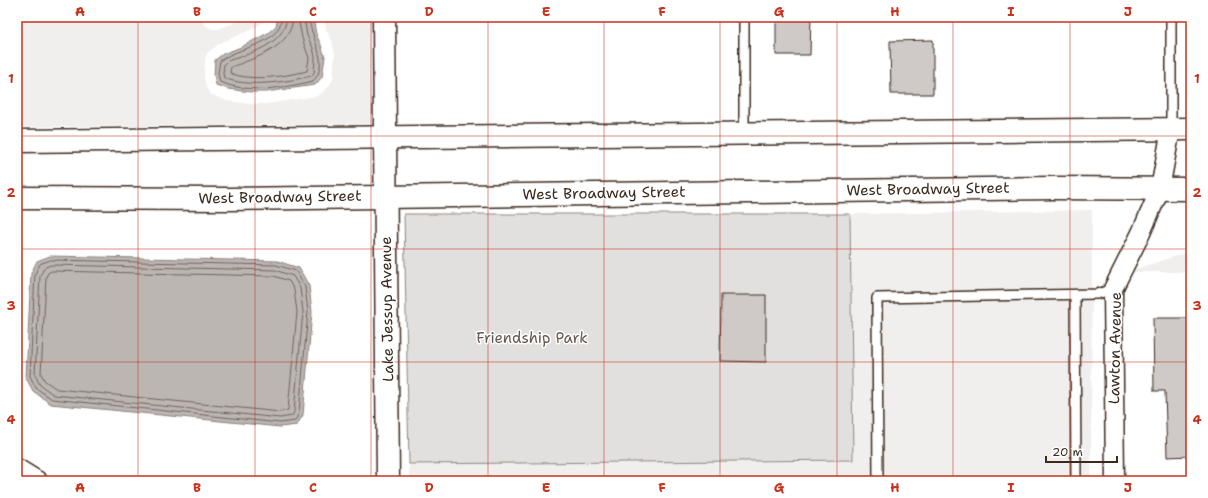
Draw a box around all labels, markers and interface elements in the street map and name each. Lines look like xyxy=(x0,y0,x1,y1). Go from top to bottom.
text: A xyxy=(75,3,85,20)
text: B xyxy=(193,3,201,20)
text: C xyxy=(309,3,317,20)
text: D xyxy=(424,3,434,20)
text: E xyxy=(542,3,551,20)
text: F xyxy=(658,3,666,20)
text: G xyxy=(774,3,785,20)
text: H xyxy=(890,3,900,20)
text: I xyxy=(1007,3,1015,20)
text: J xyxy=(1124,3,1132,20)
text: 1 xyxy=(8,70,14,87)
text: 1 xyxy=(1194,70,1200,87)
street label: West Broadway Street xyxy=(846,178,1010,200)
street label: West Broadway Street xyxy=(522,182,686,204)
text: 2 xyxy=(6,184,16,201)
text: 2 xyxy=(1192,184,1202,201)
street label: West Broadway Street xyxy=(198,186,362,208)
street label: Lake Jessup Avenue xyxy=(376,236,398,382)
street label: Lawton Avenue xyxy=(1104,292,1126,404)
text: 3 xyxy=(6,297,16,314)
text: 3 xyxy=(1192,297,1202,314)
park label: Friendship Park xyxy=(476,328,588,348)
text: 4 xyxy=(6,411,16,428)
text: 4 xyxy=(1192,411,1202,428)
scale bar xyxy=(1046,438,1117,464)
text: 20 m xyxy=(1052,444,1083,460)
text: A xyxy=(75,479,85,496)
text: B xyxy=(193,479,201,496)
text: C xyxy=(309,479,317,496)
text: D xyxy=(424,479,434,496)
text: E xyxy=(542,479,551,496)
text: F xyxy=(658,479,666,496)
text: G xyxy=(774,479,785,496)
text: H xyxy=(890,479,900,496)
text: I xyxy=(1007,479,1015,496)
text: J xyxy=(1124,479,1132,496)

